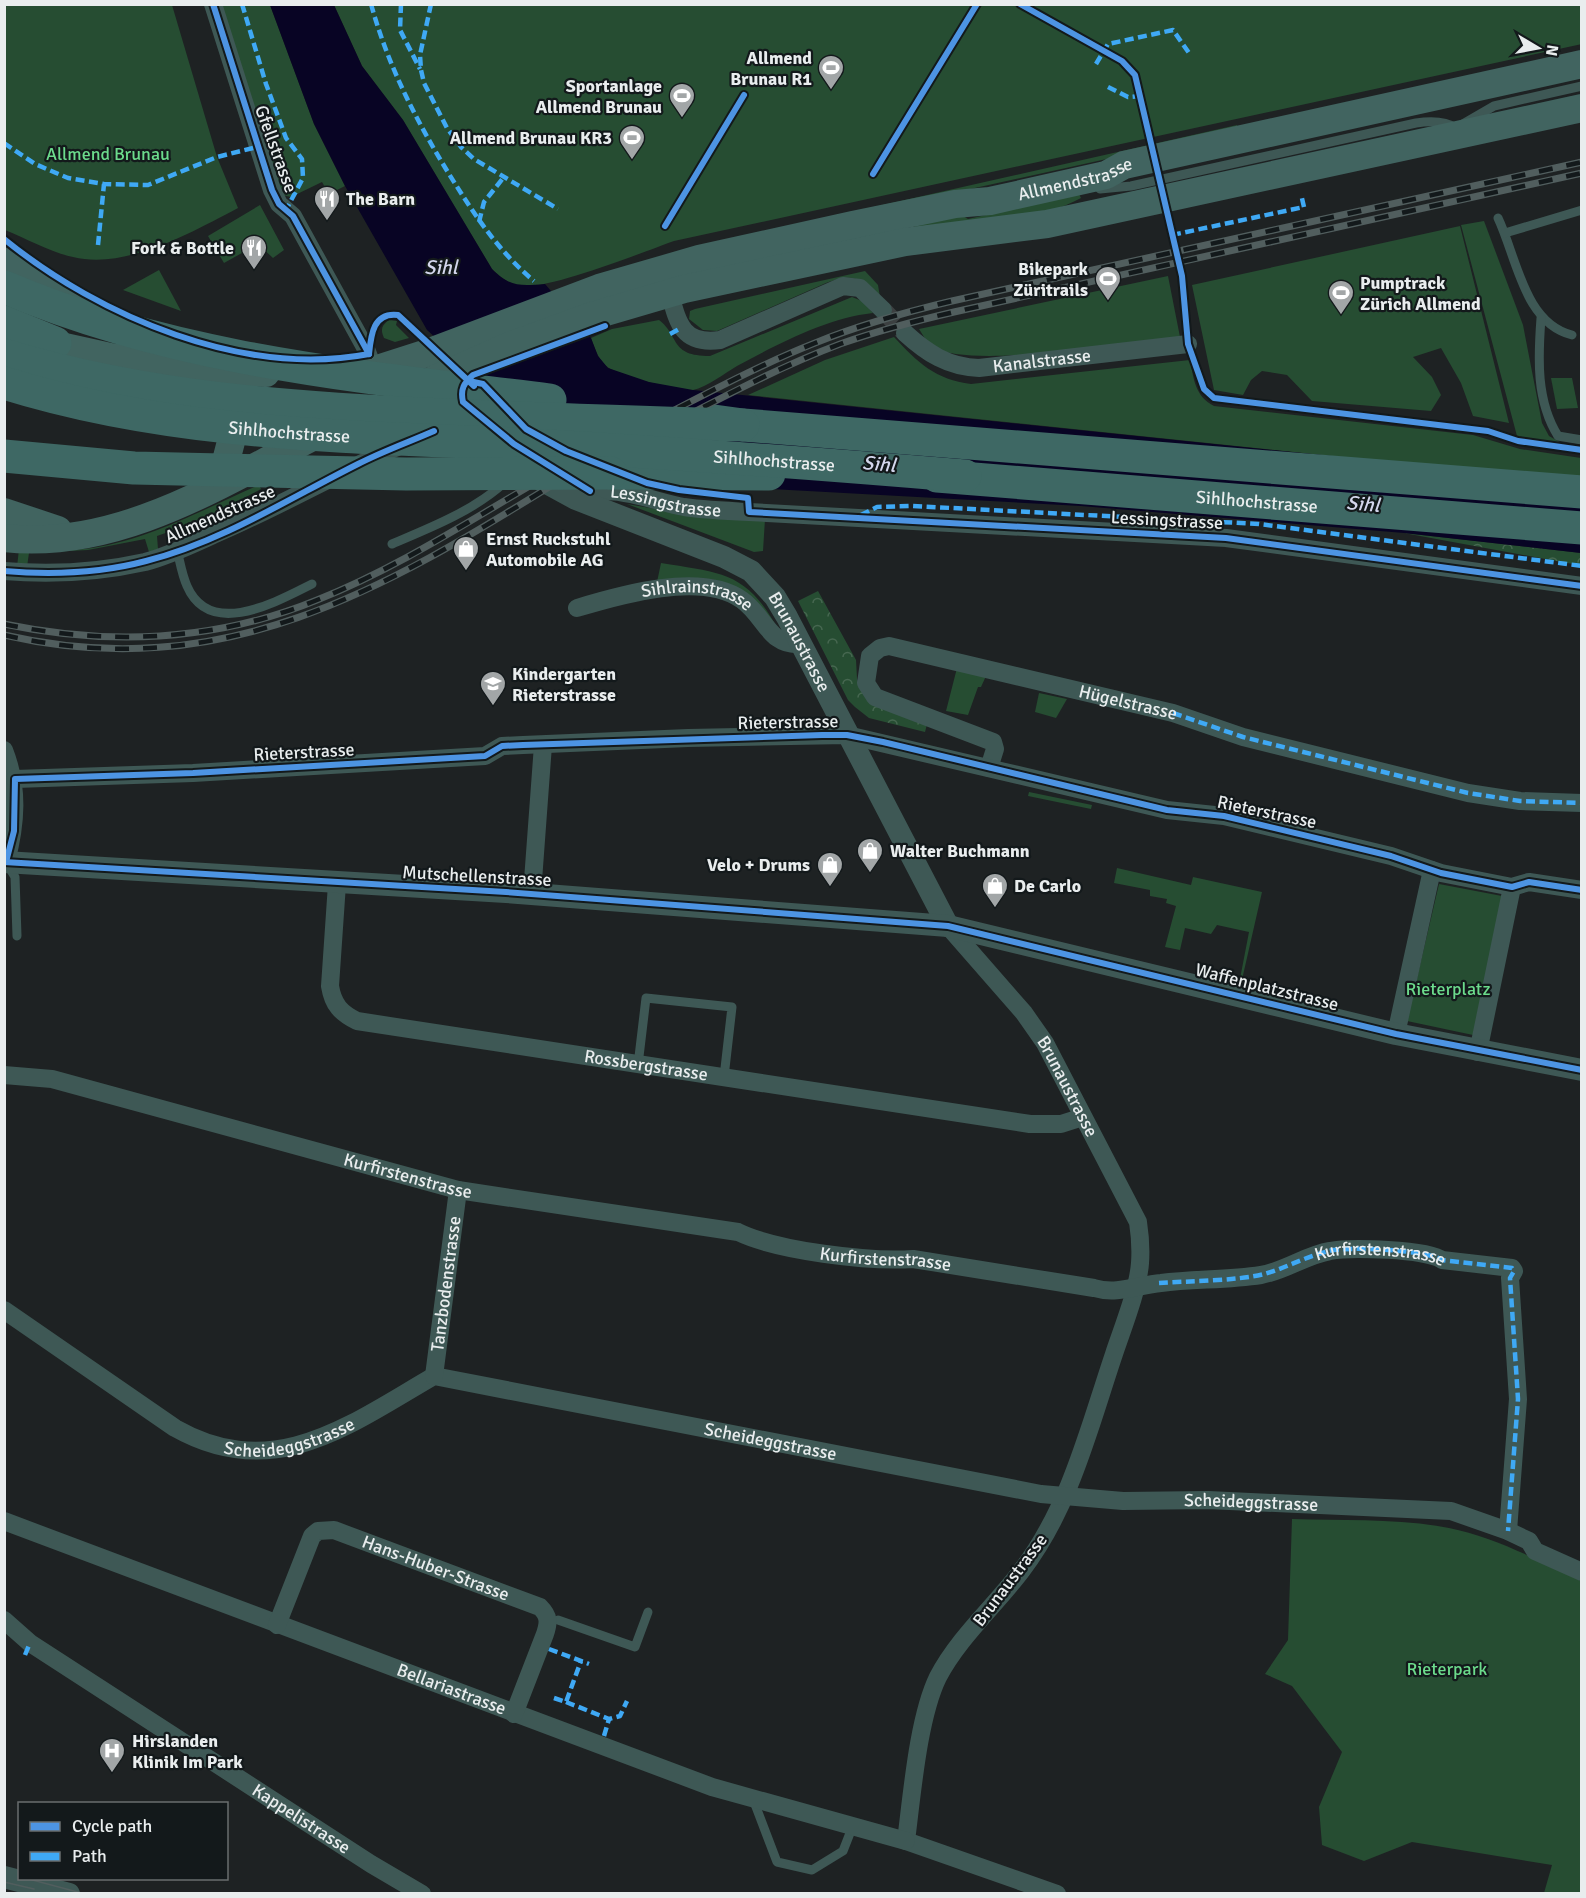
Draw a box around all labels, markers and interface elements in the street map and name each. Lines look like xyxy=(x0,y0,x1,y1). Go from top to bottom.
north arrow xyxy=(1508,18,1568,78)
text: N xyxy=(1541,43,1563,58)
place label: Allmend Brunau R1 xyxy=(730,47,812,90)
sports icon: Allmend Brunau R1 xyxy=(816,53,846,91)
place label: Sportanlage Allmend Brunau xyxy=(536,75,662,118)
sports icon: Sportanlage Allmend Brunau xyxy=(667,81,697,119)
street label: Gfellstrasse xyxy=(250,102,302,196)
sports icon: Allmend Brunau KR3 xyxy=(617,123,647,161)
place label: Allmend Brunau KR3 xyxy=(450,127,612,149)
park label: Allmend Brunau xyxy=(46,143,170,165)
street label: Allmendstrasse xyxy=(1016,153,1134,205)
restaurant icon: The Barn xyxy=(312,184,342,222)
place label: The Barn xyxy=(346,188,415,210)
restaurant icon: Fork & Bottle xyxy=(239,233,269,271)
place label: Fork & Bottle xyxy=(131,237,234,259)
water label: Sihl xyxy=(424,255,460,280)
place label: Bikepark Züritrails xyxy=(1013,258,1089,301)
sports icon: Bikepark Züritrails xyxy=(1093,264,1123,302)
place label: Pumptrack Zürich Allmend xyxy=(1360,272,1481,315)
sports icon: Pumptrack Zürich Allmend xyxy=(1326,278,1356,316)
street label: Kanalstrasse xyxy=(991,344,1092,377)
street label: Sihlhochstrasse xyxy=(227,416,351,448)
street label: Sihlhochstrasse xyxy=(713,445,836,476)
water label: Sihl xyxy=(861,450,899,478)
street label: Allmendstrasse xyxy=(161,480,279,548)
street label: Lessingstrasse xyxy=(609,480,722,522)
street label: Sihlhochstrasse xyxy=(1195,486,1319,518)
water label: Sihl xyxy=(1345,490,1383,518)
street label: Lessingstrasse xyxy=(1110,506,1224,534)
place label: Ernst Ruckstuhl Automobile AG xyxy=(486,528,611,571)
shop icon: Ernst Ruckstuhl Automobile AG xyxy=(451,534,481,572)
street label: Sihlrainstrasse xyxy=(639,575,758,616)
street label: Brunaustrasse xyxy=(763,588,835,696)
place label: Kindergarten Rieterstrasse xyxy=(512,663,616,706)
school or university icon: Kindergarten Rieterstrasse xyxy=(478,669,508,707)
street label: Hügelstrasse xyxy=(1077,680,1179,725)
street label: Rieterstrasse xyxy=(737,710,839,734)
street label: Rieterstrasse xyxy=(253,738,355,766)
street label: Rieterstrasse xyxy=(1215,791,1319,833)
shop icon: Walter Buchmann xyxy=(855,836,885,874)
place label: Walter Buchmann xyxy=(890,840,1030,862)
shop icon: Velo + Drums xyxy=(815,850,845,888)
place label: Velo + Drums xyxy=(707,854,810,876)
street label: Mutschellenstrasse xyxy=(402,861,552,891)
shop icon: De Carlo xyxy=(980,871,1010,909)
place label: De Carlo xyxy=(1014,875,1081,897)
street label: Waffenplatzstrasse xyxy=(1193,959,1341,1015)
park label: Rieterplatz xyxy=(1406,978,1490,1000)
street label: Brunaustrasse xyxy=(1032,1031,1103,1140)
street label: Rossbergstrasse xyxy=(583,1045,709,1086)
street label: Kurfirstenstrasse xyxy=(341,1148,473,1203)
street label: Tanzbodenstrasse xyxy=(426,1215,466,1353)
street label: Kurfirstenstrasse xyxy=(1312,1238,1450,1271)
street label: Kurfirstenstrasse xyxy=(818,1242,953,1276)
street label: Scheideggstrasse xyxy=(222,1413,358,1462)
street label: Scheideggstrasse xyxy=(702,1418,839,1465)
street label: Scheideggstrasse xyxy=(1184,1489,1319,1516)
street label: Brunaustrasse xyxy=(968,1529,1052,1631)
street label: Hans-Huber-Strasse xyxy=(359,1530,512,1606)
park label: Rieterpark xyxy=(1407,1658,1487,1680)
street label: Bellariastrasse xyxy=(394,1659,509,1720)
place label: Hirslanden Klinik Im Park xyxy=(132,1730,243,1773)
hospital icon: Hirslanden Klinik Im Park xyxy=(97,1736,127,1774)
street label: Kappelistrasse xyxy=(248,1779,355,1859)
legend xyxy=(18,1802,228,1880)
text: Cycle path xyxy=(72,1815,152,1837)
text: Path xyxy=(72,1845,107,1867)

